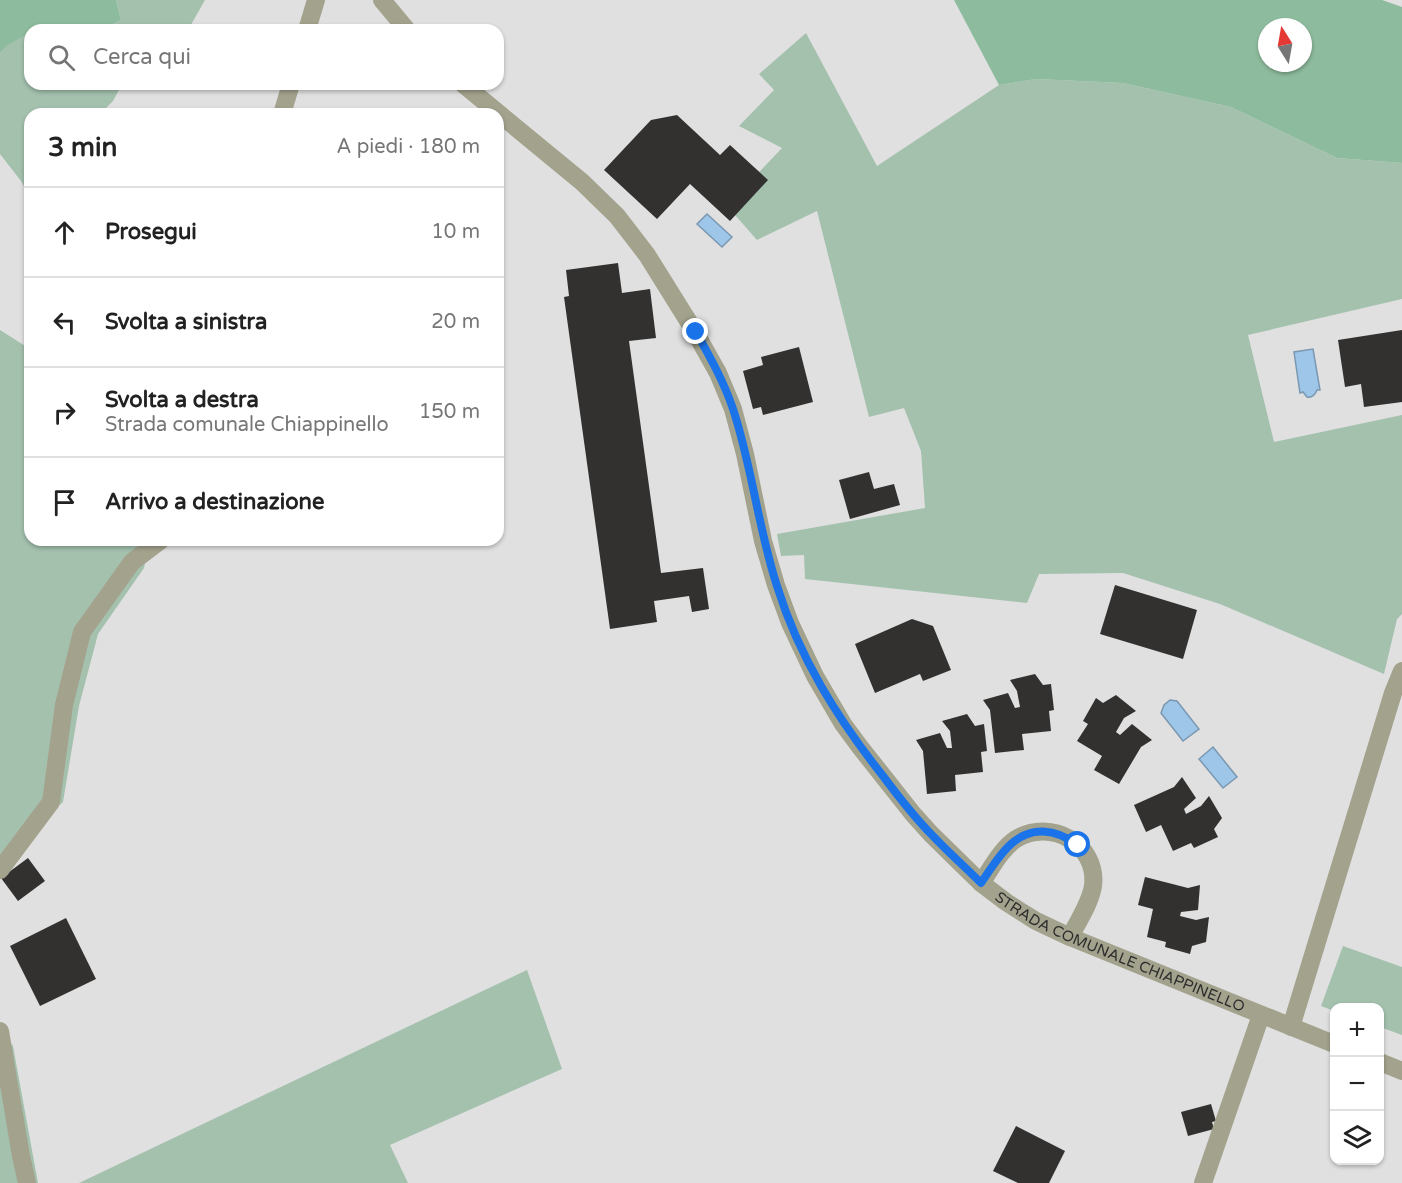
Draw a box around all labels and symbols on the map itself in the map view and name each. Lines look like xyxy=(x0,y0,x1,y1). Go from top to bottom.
north arrow xyxy=(1258,18,1312,72)
route end xyxy=(682,318,708,344)
route start xyxy=(1064,831,1090,857)
street label: STRADA COMUNALE CHIAPPINELLO xyxy=(992,888,1247,1016)

